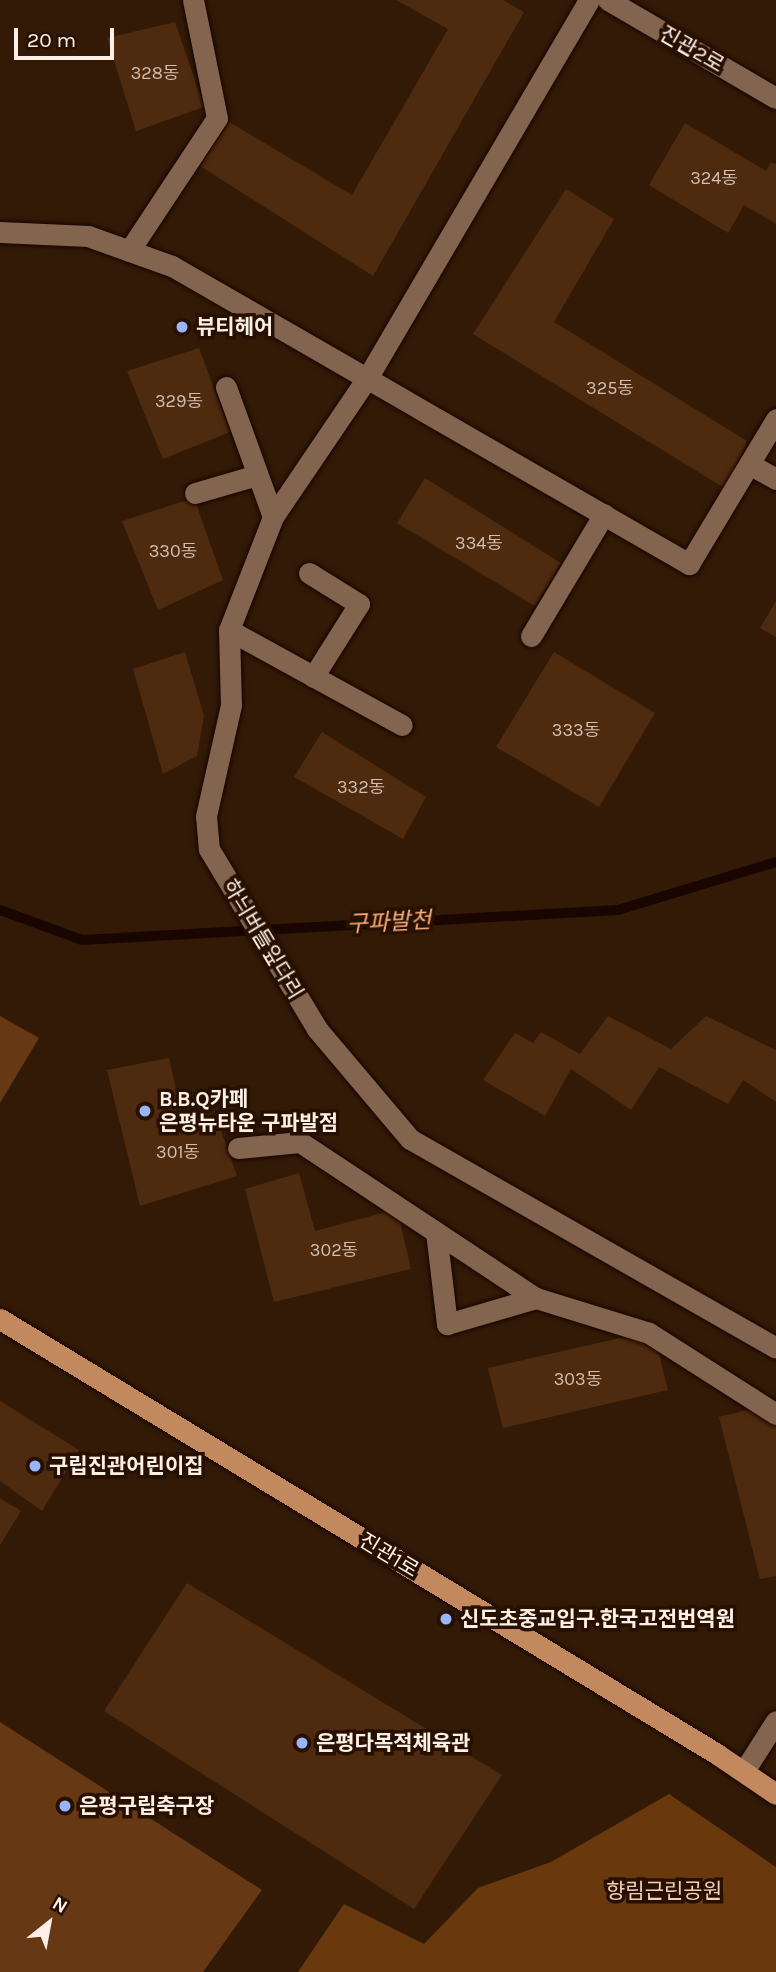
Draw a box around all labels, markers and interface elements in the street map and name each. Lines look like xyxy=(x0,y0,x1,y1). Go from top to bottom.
scale bar xyxy=(18,14,117,58)
street label: 진관2로 xyxy=(655,21,729,77)
text: 20 m xyxy=(27,28,76,52)
house number: 328동 xyxy=(131,62,179,84)
house number: 324동 xyxy=(690,167,738,189)
place label: 뷰티헤어 xyxy=(196,314,273,340)
marker: 뷰티헤어 xyxy=(174,319,190,335)
house number: 325동 xyxy=(586,377,634,399)
house number: 329동 xyxy=(155,390,203,412)
house number: 334동 xyxy=(455,532,503,554)
house number: 330동 xyxy=(149,540,197,562)
house number: 333동 xyxy=(552,719,600,741)
house number: 332동 xyxy=(337,776,385,798)
street label: 하늬버들잎다리 xyxy=(217,875,309,1003)
water label: 구파발천 xyxy=(346,907,432,939)
place label: B.B.Q카페 은평뉴타운 구파발점 xyxy=(159,1086,338,1136)
marker: B.B.Q카페 은평뉴타운 구파발점 xyxy=(137,1103,153,1119)
house number: 301동 xyxy=(156,1141,200,1163)
house number: 302동 xyxy=(310,1239,358,1261)
house number: 303동 xyxy=(554,1368,602,1390)
place label: 구립진관어린이집 xyxy=(49,1453,204,1479)
marker: 구립진관어린이집 xyxy=(27,1458,43,1474)
street label: 진관1로 xyxy=(355,1527,423,1583)
place label: 신도초중교입구.한국고전번역원 xyxy=(460,1606,735,1632)
marker: 신도초중교입구.한국고전번역원 xyxy=(438,1611,454,1627)
place label: 은평다목적체육관 xyxy=(316,1730,471,1756)
marker: 은평다목적체육관 xyxy=(294,1735,310,1751)
place label: 은평구립축구장 xyxy=(79,1793,214,1819)
marker: 은평구립축구장 xyxy=(57,1798,73,1814)
park label: 향림근린공원 xyxy=(606,1878,722,1904)
north arrow xyxy=(14,1888,84,1958)
text: N xyxy=(48,1892,71,1918)

